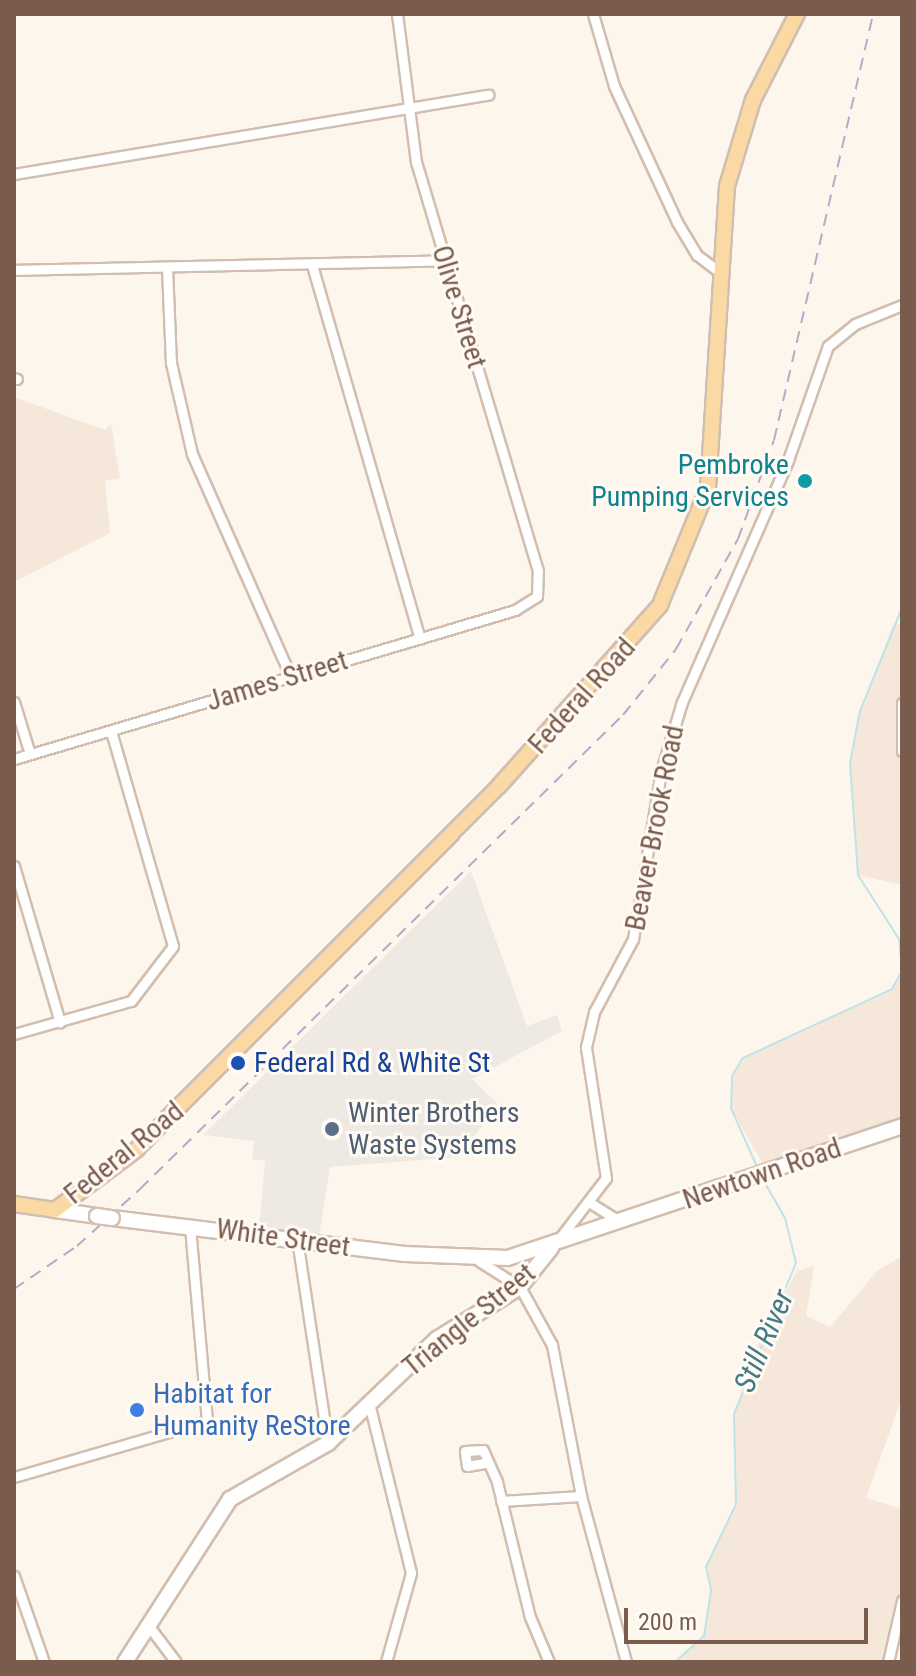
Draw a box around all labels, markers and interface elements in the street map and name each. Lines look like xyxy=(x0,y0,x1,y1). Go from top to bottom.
street label: Olive Street xyxy=(424,242,494,372)
place label: Pembroke Pumping Services xyxy=(591,448,789,514)
marker: Pembroke Pumping Services xyxy=(796,472,814,490)
street label: Federal Road xyxy=(521,631,643,761)
street label: James Street xyxy=(202,644,352,718)
street label: Beaver Brook Road xyxy=(619,723,691,933)
place label: Federal Rd & White St xyxy=(254,1046,490,1080)
marker: Federal Rd & White St xyxy=(229,1054,247,1072)
street label: Federal Road xyxy=(58,1095,190,1211)
place label: Winter Brothers Waste Systems xyxy=(348,1096,520,1162)
marker: Winter Brothers Waste Systems xyxy=(323,1120,341,1138)
street label: Newtown Road xyxy=(678,1131,846,1217)
street label: White Street xyxy=(214,1212,352,1264)
street label: Triangle Street xyxy=(396,1256,542,1384)
water label: Still River xyxy=(726,1285,802,1397)
place label: Habitat for Humanity ReStore xyxy=(153,1377,351,1443)
marker: Habitat for Humanity ReStore xyxy=(128,1401,146,1419)
scale bar xyxy=(628,1592,872,1642)
text: 200 m xyxy=(638,1608,697,1636)

